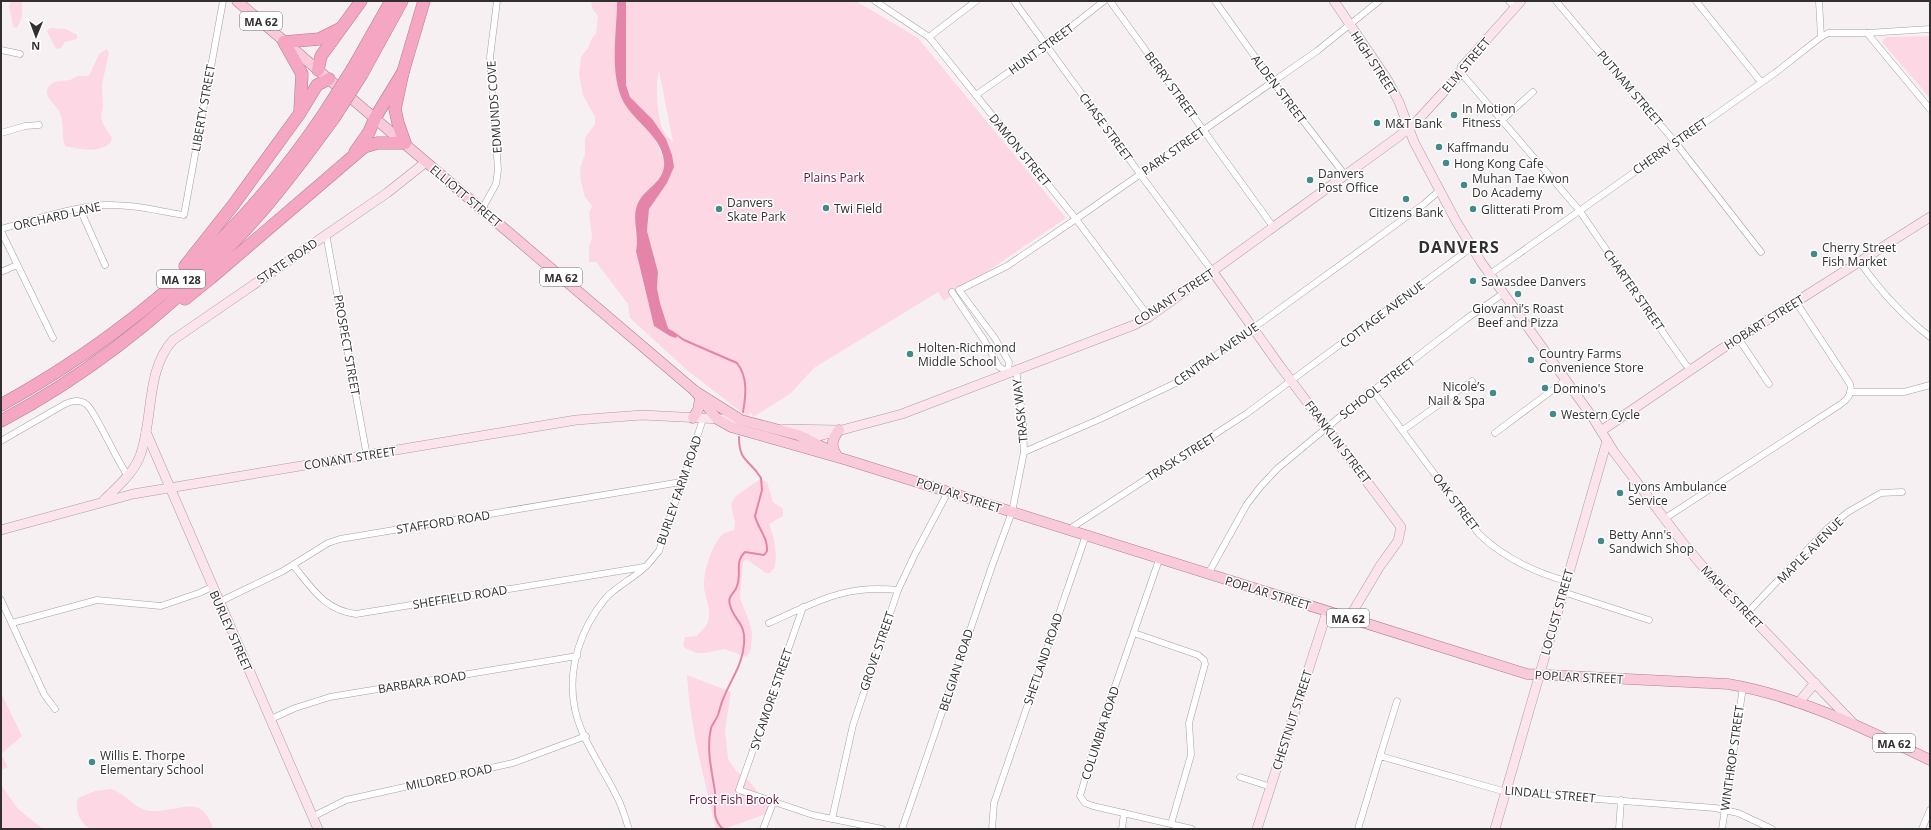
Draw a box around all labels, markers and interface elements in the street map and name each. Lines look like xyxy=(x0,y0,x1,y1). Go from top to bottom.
road number: MA 62 xyxy=(240,12,282,30)
north arrow xyxy=(16,16,56,56)
street label: HUNT STREET xyxy=(1005,19,1077,78)
street label: HIGH STREET xyxy=(1347,28,1401,99)
street label: ELM STREET xyxy=(1438,33,1494,96)
text: N xyxy=(31,39,40,54)
street label: PUTNAM STREET xyxy=(1593,47,1667,130)
street label: BERRY STREET xyxy=(1141,48,1201,123)
street label: ALDEN STREET xyxy=(1248,51,1311,127)
street label: EDMUNDS COVE xyxy=(482,60,506,154)
street label: LIBERTY STREET xyxy=(187,63,219,153)
street label: CHASE STREET xyxy=(1075,89,1137,165)
place label: In Motion Fitness xyxy=(1462,100,1516,131)
street label: DAMON STREET xyxy=(985,110,1055,190)
marker: In Motion Fitness xyxy=(1449,110,1459,120)
street label: CHERRY STREET xyxy=(1629,114,1711,178)
place label: M&T Bank xyxy=(1385,115,1443,132)
marker: M&T Bank xyxy=(1372,118,1382,128)
street label: PARK STREET xyxy=(1138,123,1208,179)
place label: Kaffmandu xyxy=(1447,139,1509,156)
marker: Kaffmandu xyxy=(1434,142,1444,152)
place label: Hong Kong Cafe xyxy=(1454,155,1544,172)
marker: Hong Kong Cafe xyxy=(1441,158,1451,168)
street label: ELLIOTT STREET xyxy=(427,161,506,231)
place label: Danvers Post Office xyxy=(1318,165,1379,196)
park label: Plains Park xyxy=(803,169,865,186)
place label: Muhan Tae Kwon Do Academy xyxy=(1472,170,1569,201)
marker: Danvers Post Office xyxy=(1305,175,1315,185)
marker: Muhan Tae Kwon Do Academy xyxy=(1459,180,1469,190)
place label: Danvers Skate Park xyxy=(727,194,786,225)
marker: Citizens Bank xyxy=(1401,194,1411,204)
street label: ORCHARD LANE xyxy=(11,198,103,234)
place label: Twi Field xyxy=(834,200,882,217)
place label: Glitterati Prom xyxy=(1481,201,1564,218)
marker: Twi Field xyxy=(821,203,831,213)
marker: Danvers Skate Park xyxy=(714,204,724,214)
place label: Citizens Bank xyxy=(1369,204,1444,221)
marker: Glitterati Prom xyxy=(1468,204,1478,214)
street label: STATE ROAD xyxy=(253,234,321,288)
district label: DANVERS xyxy=(1418,236,1500,258)
place label: Cherry Street Fish Market xyxy=(1822,239,1896,270)
street label: CHARTER STREET xyxy=(1600,246,1669,334)
marker: Cherry Street Fish Market xyxy=(1809,249,1819,259)
street label: CONANT STREET xyxy=(1130,264,1218,329)
road number: MA 62 xyxy=(540,268,582,286)
road number: MA 128 xyxy=(157,270,205,288)
place label: Sawasdee Danvers xyxy=(1481,273,1586,290)
street label: COTTAGE AVENUE xyxy=(1336,276,1428,352)
marker: Sawasdee Danvers xyxy=(1468,276,1478,286)
marker: Giovanni’s Roast Beef and Pizza xyxy=(1513,289,1523,299)
street label: HOBART STREET xyxy=(1721,290,1808,353)
street label: PROSPECT STREET xyxy=(330,293,364,397)
place label: Giovanni’s Roast Beef and Pizza xyxy=(1472,300,1564,331)
street label: CENTRAL AVENUE xyxy=(1170,318,1262,390)
place label: Holten-Richmond Middle School xyxy=(918,339,1016,370)
place label: Country Farms Convenience Store xyxy=(1539,345,1644,376)
marker: Holten-Richmond Middle School xyxy=(905,349,915,359)
street label: SCHOOL STREET xyxy=(1336,353,1419,423)
marker: Country Farms Convenience Store xyxy=(1526,355,1536,365)
street label: TRASK WAY xyxy=(1008,378,1032,444)
place label: Nicole’s Nail & Spa xyxy=(1428,378,1485,409)
place label: Domino's xyxy=(1553,380,1606,397)
marker: Domino's xyxy=(1540,383,1550,393)
marker: Nicole’s Nail & Spa xyxy=(1488,388,1498,398)
street label: FRANKLIN STREET xyxy=(1301,397,1375,487)
place label: Western Cycle xyxy=(1561,406,1640,423)
marker: Western Cycle xyxy=(1548,409,1558,419)
street label: TRASK STREET xyxy=(1143,429,1219,485)
street label: BURLEY FARM ROAD xyxy=(652,433,706,547)
street label: CONANT STREET xyxy=(303,442,398,474)
street label: OAK STREET xyxy=(1429,470,1483,535)
street label: POPLAR STREET xyxy=(914,473,1004,517)
place label: Lyons Ambulance Service xyxy=(1628,478,1727,509)
marker: Lyons Ambulance Service xyxy=(1615,488,1625,498)
street label: STAFFORD ROAD xyxy=(395,506,491,538)
street label: MAPLE AVENUE xyxy=(1773,513,1847,587)
place label: Betty Ann's Sandwich Shop xyxy=(1609,526,1694,557)
marker: Betty Ann's Sandwich Shop xyxy=(1596,536,1606,546)
street label: MAPLE STREET xyxy=(1697,562,1767,633)
street label: LOCUST STREET xyxy=(1537,567,1578,657)
street label: POPLAR STREET xyxy=(1223,572,1313,614)
street label: SHEFFIELD ROAD xyxy=(411,581,509,613)
street label: BURLEY STREET xyxy=(205,588,257,675)
street label: GROVE STREET xyxy=(855,609,899,693)
road number: MA 62 xyxy=(1327,609,1369,627)
street label: SHETLAND ROAD xyxy=(1019,611,1067,707)
street label: BELGIAN ROAD xyxy=(935,627,977,713)
street label: SYCAMORE STREET xyxy=(746,646,796,752)
street label: POPLAR STREET xyxy=(1534,666,1624,688)
street label: BARBARA ROAD xyxy=(377,667,467,697)
street label: CHESTNUT STREET xyxy=(1268,667,1316,772)
street label: COLUMBIA ROAD xyxy=(1077,684,1123,782)
street label: WINTHROP STREET xyxy=(1716,704,1748,812)
road number: MA 62 xyxy=(1873,734,1915,752)
place label: Willis E. Thorpe Elementary School xyxy=(100,747,204,778)
marker: Willis E. Thorpe Elementary School xyxy=(87,757,97,767)
street label: MILDRED ROAD xyxy=(404,760,494,794)
street label: LINDALL STREET xyxy=(1504,782,1597,806)
park label: Frost Fish Brook xyxy=(689,791,780,808)

